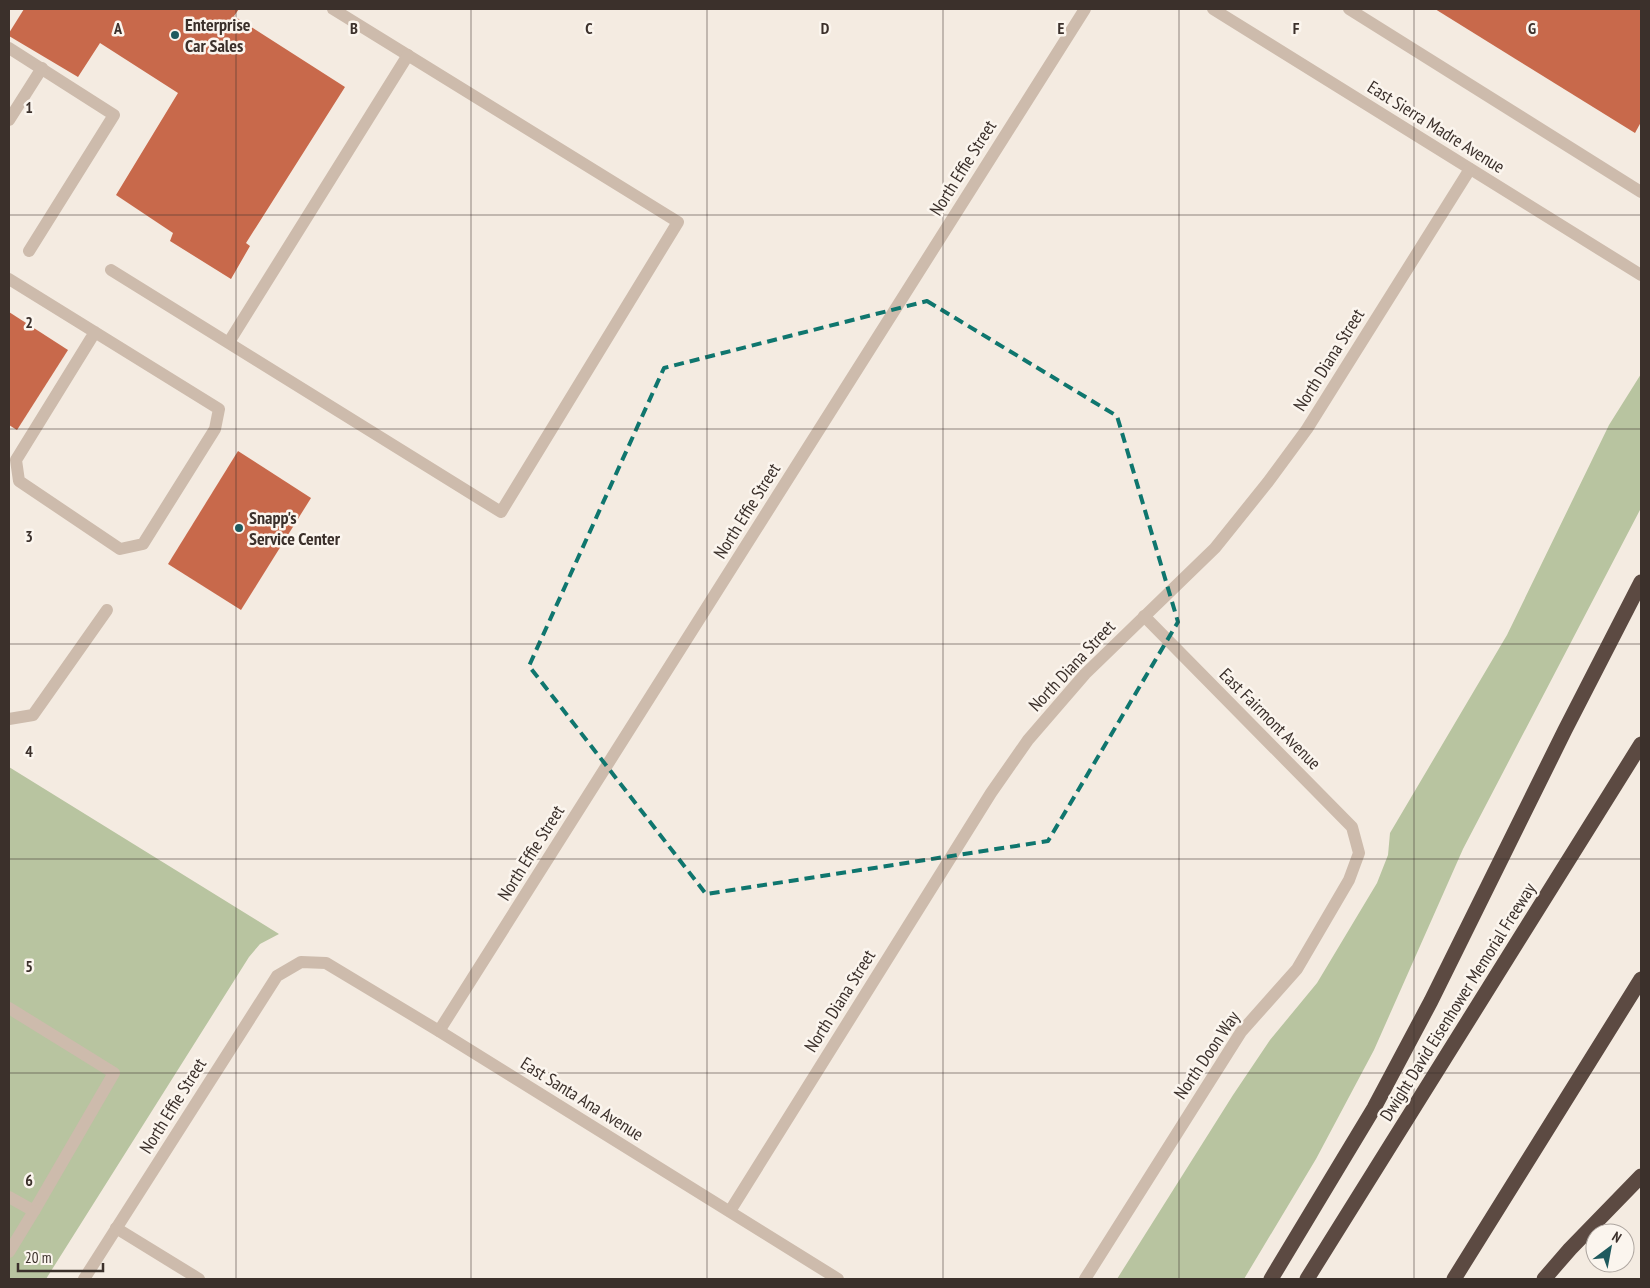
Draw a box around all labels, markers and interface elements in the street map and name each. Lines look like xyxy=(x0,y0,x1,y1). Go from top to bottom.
place label: Enterprise Car Sales xyxy=(185,13,251,57)
text: A xyxy=(113,18,123,38)
text: B xyxy=(350,18,358,38)
text: C xyxy=(585,18,593,38)
text: D xyxy=(821,18,830,38)
text: E xyxy=(1058,18,1065,38)
text: F xyxy=(1293,18,1300,38)
text: G xyxy=(1528,18,1536,38)
marker: Enterprise Car Sales xyxy=(169,29,181,41)
street label: East Sierra Madre Avenue xyxy=(1363,75,1509,178)
text: 1 xyxy=(25,97,33,117)
street label: North Effie Street xyxy=(924,116,1001,220)
street label: North Diana Street xyxy=(1288,304,1369,415)
text: 2 xyxy=(25,312,33,332)
street label: North Effie Street xyxy=(708,459,785,563)
place label: Snapp's Service Center xyxy=(249,506,341,550)
marker: Snapp's Service Center xyxy=(233,522,245,534)
text: 3 xyxy=(25,526,33,546)
street label: North Diana Street xyxy=(1024,615,1120,716)
street label: East Fairmont Avenue xyxy=(1215,663,1326,774)
text: 4 xyxy=(25,741,33,761)
street label: North Effie Street xyxy=(492,801,569,905)
street label: Dwight David Eisenhower Memorial Freeway xyxy=(1374,878,1541,1125)
street label: North Diana Street xyxy=(799,945,880,1056)
text: 5 xyxy=(25,956,33,976)
street label: North Doon Way xyxy=(1169,1006,1245,1103)
street label: East Santa Ana Avenue xyxy=(517,1052,648,1146)
street label: North Effie Street xyxy=(134,1054,211,1158)
text: 6 xyxy=(25,1170,33,1190)
north arrow xyxy=(1585,1223,1635,1273)
text: N xyxy=(1609,1227,1625,1247)
scale bar xyxy=(18,1240,102,1272)
text: 20 m xyxy=(25,1248,51,1267)

